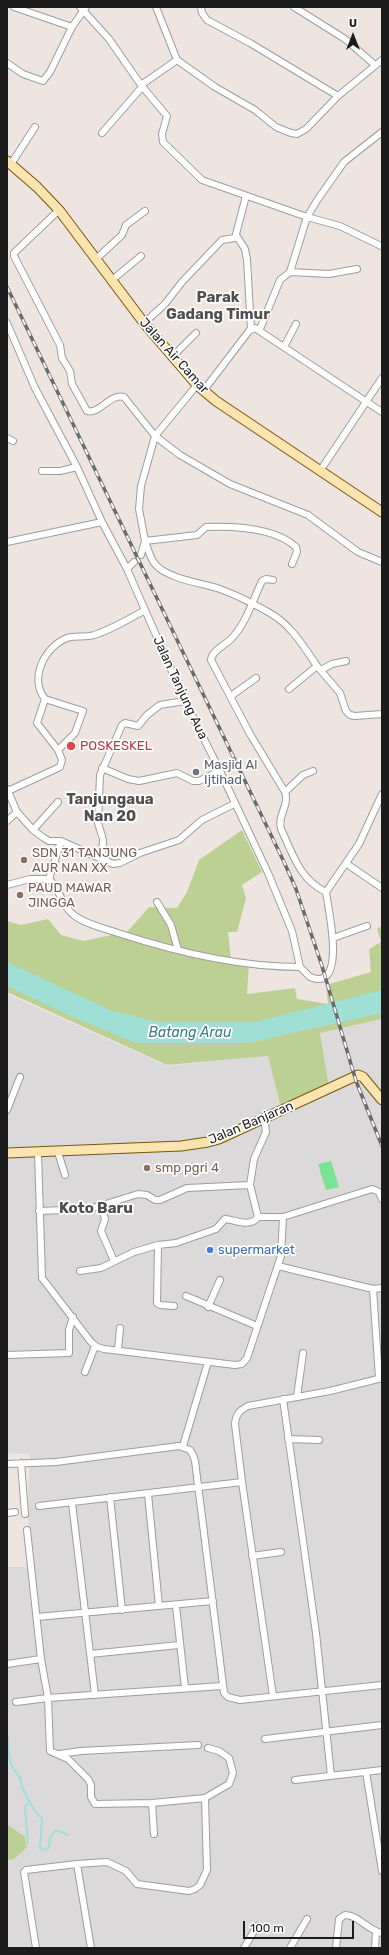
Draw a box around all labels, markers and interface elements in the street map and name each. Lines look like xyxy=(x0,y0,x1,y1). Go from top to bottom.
north arrow xyxy=(333,16,373,56)
text: U xyxy=(349,17,357,30)
district label: Parak Gadang Timur xyxy=(166,289,270,324)
street label: Jalan Air Camar xyxy=(136,315,212,397)
street label: Jalan Tanjung Aua xyxy=(149,634,211,742)
place label: POSKESKEL xyxy=(80,738,152,754)
marker: POSKESKEL xyxy=(65,740,77,752)
place label: Masjid Al Ijtihad xyxy=(204,757,257,788)
marker: Masjid Al Ijtihad xyxy=(191,767,201,777)
district label: Tanjungaua Nan 20 xyxy=(66,791,154,826)
place label: SDN 31 TANJUNG AUR NAN XX xyxy=(32,845,137,876)
marker: SDN 31 TANJUNG AUR NAN XX xyxy=(19,855,29,865)
place label: PAUD MAWAR JINGGA xyxy=(28,880,112,911)
marker: PAUD MAWAR JINGGA xyxy=(15,890,25,900)
water label: Batang Arau xyxy=(149,1025,231,1041)
street label: Jalan Banjaran xyxy=(206,1098,296,1148)
place label: smp pgri 4 xyxy=(155,1160,219,1176)
marker: smp pgri 4 xyxy=(142,1163,152,1173)
district label: Koto Baru xyxy=(59,1200,133,1218)
place label: supermarket xyxy=(218,1242,295,1258)
marker: supermarket xyxy=(205,1245,215,1255)
scale bar xyxy=(245,1913,356,1939)
text: 100 m xyxy=(250,1921,284,1935)

